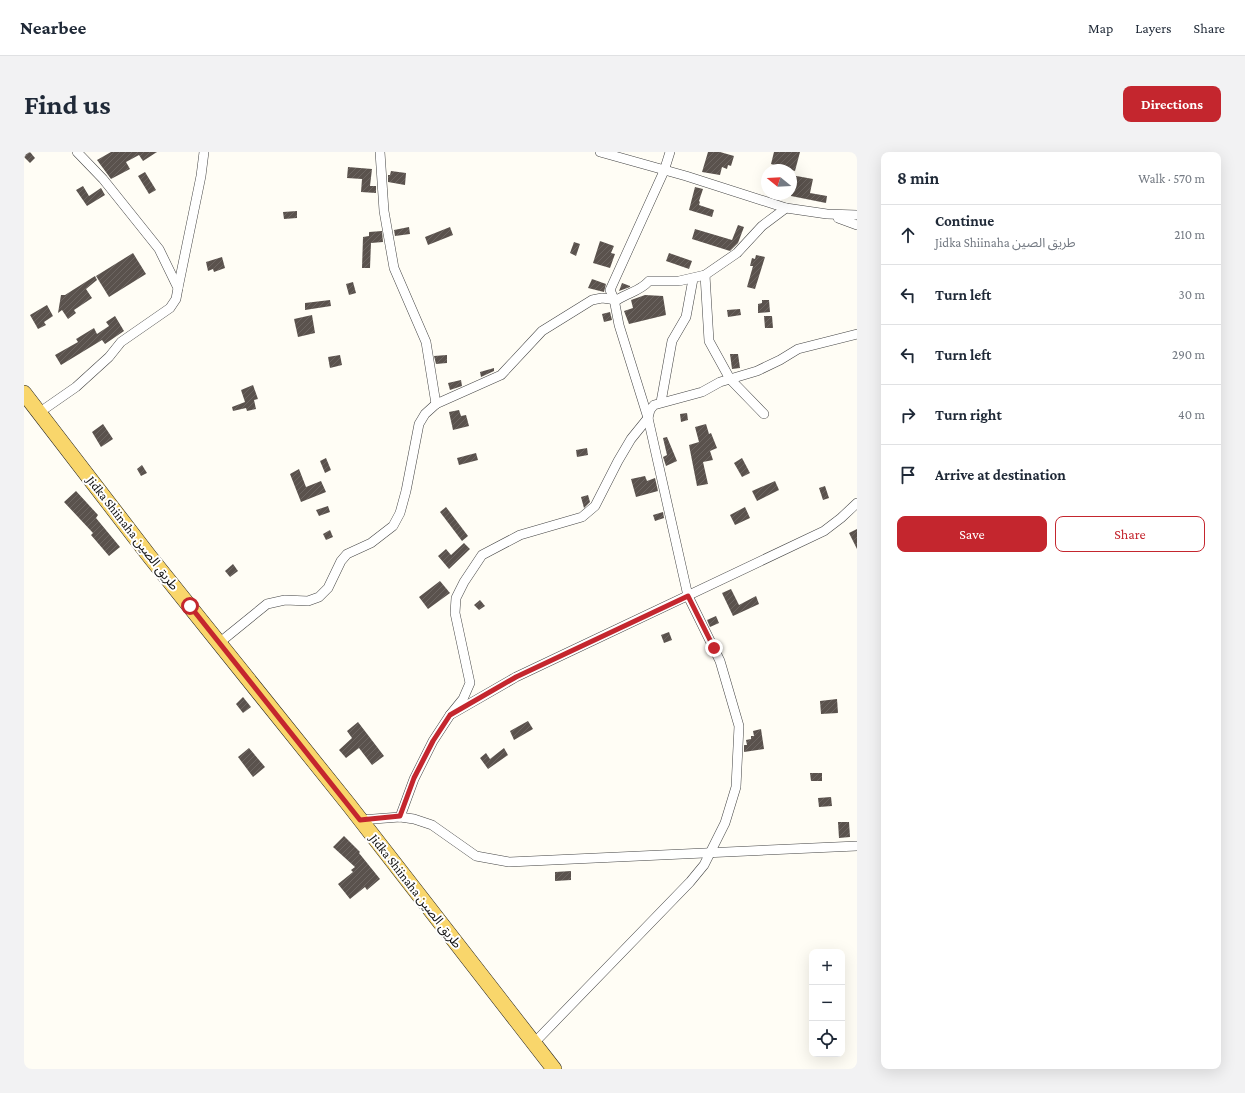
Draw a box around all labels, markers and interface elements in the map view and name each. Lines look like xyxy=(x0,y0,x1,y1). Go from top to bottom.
text: Nearbee xyxy=(20,17,86,38)
text: Map xyxy=(1088,20,1113,36)
text: Layers xyxy=(1135,20,1172,36)
text: Share xyxy=(1194,20,1225,36)
button: Directions xyxy=(1123,86,1221,122)
text: Find us xyxy=(24,89,111,120)
north arrow xyxy=(761,164,797,200)
text: 8 min xyxy=(897,169,939,188)
text: Walk · 570 m xyxy=(1138,171,1205,186)
text: Continue xyxy=(935,213,994,229)
icon: ahead xyxy=(897,224,919,246)
text: 210 m xyxy=(1174,227,1205,242)
text: Jidka Shiinaha طريق الصين xyxy=(935,235,1076,250)
icon: left xyxy=(897,284,919,306)
text: Turn left xyxy=(935,287,991,303)
text: 30 m xyxy=(1179,287,1205,302)
icon: left xyxy=(897,344,919,366)
text: Turn left xyxy=(935,347,991,363)
text: 290 m xyxy=(1172,347,1205,362)
icon: right xyxy=(897,404,919,426)
text: Turn right xyxy=(935,407,1002,423)
text: 40 m xyxy=(1178,407,1205,422)
icon: arrive xyxy=(897,464,919,486)
text: Arrive at destination xyxy=(935,467,1066,483)
street label: Jidka Shiinaha طريق الصين xyxy=(82,472,182,594)
button: Save xyxy=(897,516,1047,552)
button: Share xyxy=(1055,516,1205,552)
route start xyxy=(181,597,199,615)
route end xyxy=(705,639,723,657)
street label: Jidka Shiinaha طريق الصين xyxy=(365,830,465,952)
map controls xyxy=(809,949,845,1057)
button: + xyxy=(809,949,845,985)
button: − xyxy=(809,985,845,1021)
button: locate xyxy=(809,1021,845,1057)

